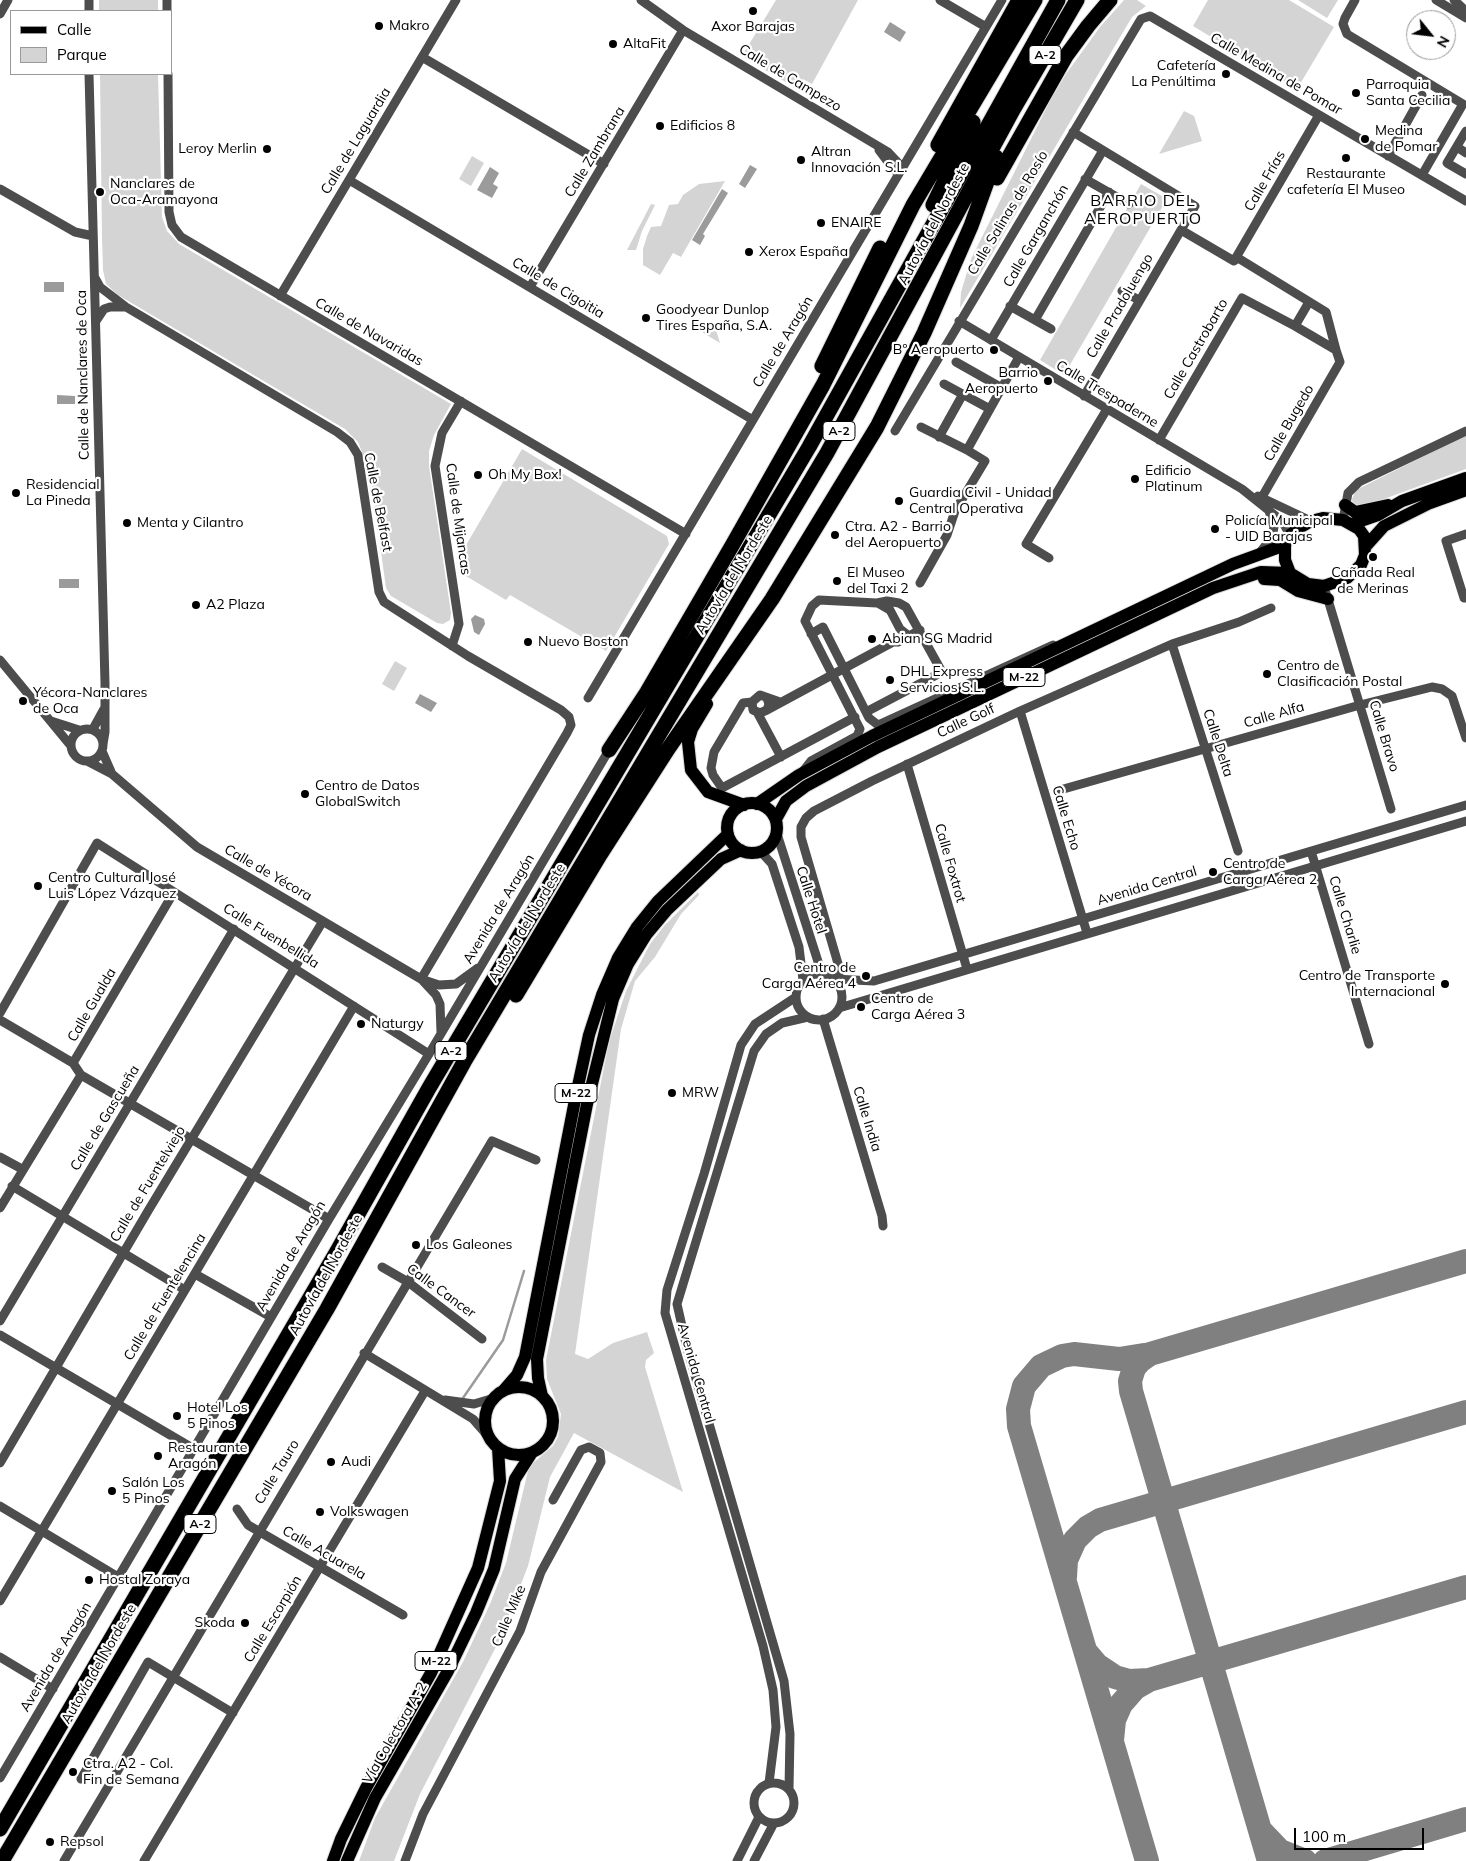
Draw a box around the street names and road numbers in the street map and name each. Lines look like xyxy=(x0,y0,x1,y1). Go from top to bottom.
street label: Calle Medina de Pomar xyxy=(1207,29,1345,119)
street label: Calle de Campezo xyxy=(736,41,844,115)
road number: A-2 xyxy=(1029,46,1061,64)
street label: Calle de Laguardia xyxy=(318,85,394,197)
street label: Calle Zambrana xyxy=(561,104,629,200)
street label: Calle Salinas de Rosío xyxy=(964,148,1052,278)
street label: Calle Frías xyxy=(1241,148,1289,214)
street label: Autovía del Nordeste xyxy=(895,160,973,288)
street label: Calle Garganchón xyxy=(1000,182,1072,290)
street label: Calle Pradoluengo xyxy=(1083,251,1157,361)
street label: Calle de Cigoitia xyxy=(509,254,607,322)
street label: Calle de Nanclares de Oca xyxy=(73,290,93,460)
street label: Calle de Aragón xyxy=(749,293,817,391)
street label: Calle de Navaridas xyxy=(312,294,426,370)
street label: Calle Castrobarto xyxy=(1160,296,1232,402)
street label: Calle Trespaderne xyxy=(1053,357,1161,431)
street label: Calle Bugedo xyxy=(1260,382,1318,464)
road number: A-2 xyxy=(823,422,855,441)
street label: Calle de Belfast xyxy=(360,451,396,553)
street label: Calle de Mijancas xyxy=(442,462,474,576)
street label: Autovía del Nordeste xyxy=(692,513,776,637)
road number: M-22 xyxy=(1003,668,1045,686)
street label: Calle Alfa xyxy=(1242,698,1306,732)
street label: Calle Bravo xyxy=(1365,698,1403,774)
street label: Calle Golf xyxy=(934,700,998,742)
street label: Calle Delta xyxy=(1199,707,1237,779)
street label: Calle Echo xyxy=(1048,784,1084,852)
street label: Calle Foxtrot xyxy=(931,822,969,904)
street label: Calle de Yécora xyxy=(221,841,315,905)
street label: Avenida de Aragón xyxy=(460,851,538,967)
street label: Autovía del Nordeste xyxy=(485,861,569,985)
street label: Avenida Central xyxy=(1095,863,1199,909)
street label: Calle Hotel xyxy=(792,864,830,936)
street label: Calle Charlie xyxy=(1325,874,1365,956)
street label: Calle Fuenbellida xyxy=(220,900,322,972)
street label: Calle Gualda xyxy=(64,965,120,1045)
road number: A-2 xyxy=(435,1042,467,1060)
street label: Calle de Gascueña xyxy=(67,1062,143,1174)
road number: M-22 xyxy=(555,1084,597,1102)
street label: Calle India xyxy=(849,1084,885,1154)
street label: Calle de Fuentelviejo xyxy=(107,1123,189,1245)
street label: Avenida de Aragón xyxy=(253,1198,329,1314)
street label: Autovía del Nordeste xyxy=(286,1212,366,1338)
street label: Calle de Fuentelencina xyxy=(120,1230,210,1364)
street label: Calle Cancer xyxy=(403,1260,479,1322)
street label: Avenida Central xyxy=(674,1321,718,1425)
street label: Calle Tauro xyxy=(251,1437,303,1507)
road number: A-2 xyxy=(184,1515,216,1534)
street label: Calle Acuarela xyxy=(279,1522,369,1584)
street label: Calle Escorpión xyxy=(240,1572,306,1666)
street label: Calle Mike xyxy=(488,1582,530,1650)
street label: Avenida de Aragón xyxy=(17,1599,95,1715)
street label: Autovía del Nordeste xyxy=(58,1601,140,1727)
road number: M-22 xyxy=(415,1652,457,1670)
street label: Vía Colectora A-2 xyxy=(359,1679,431,1787)

